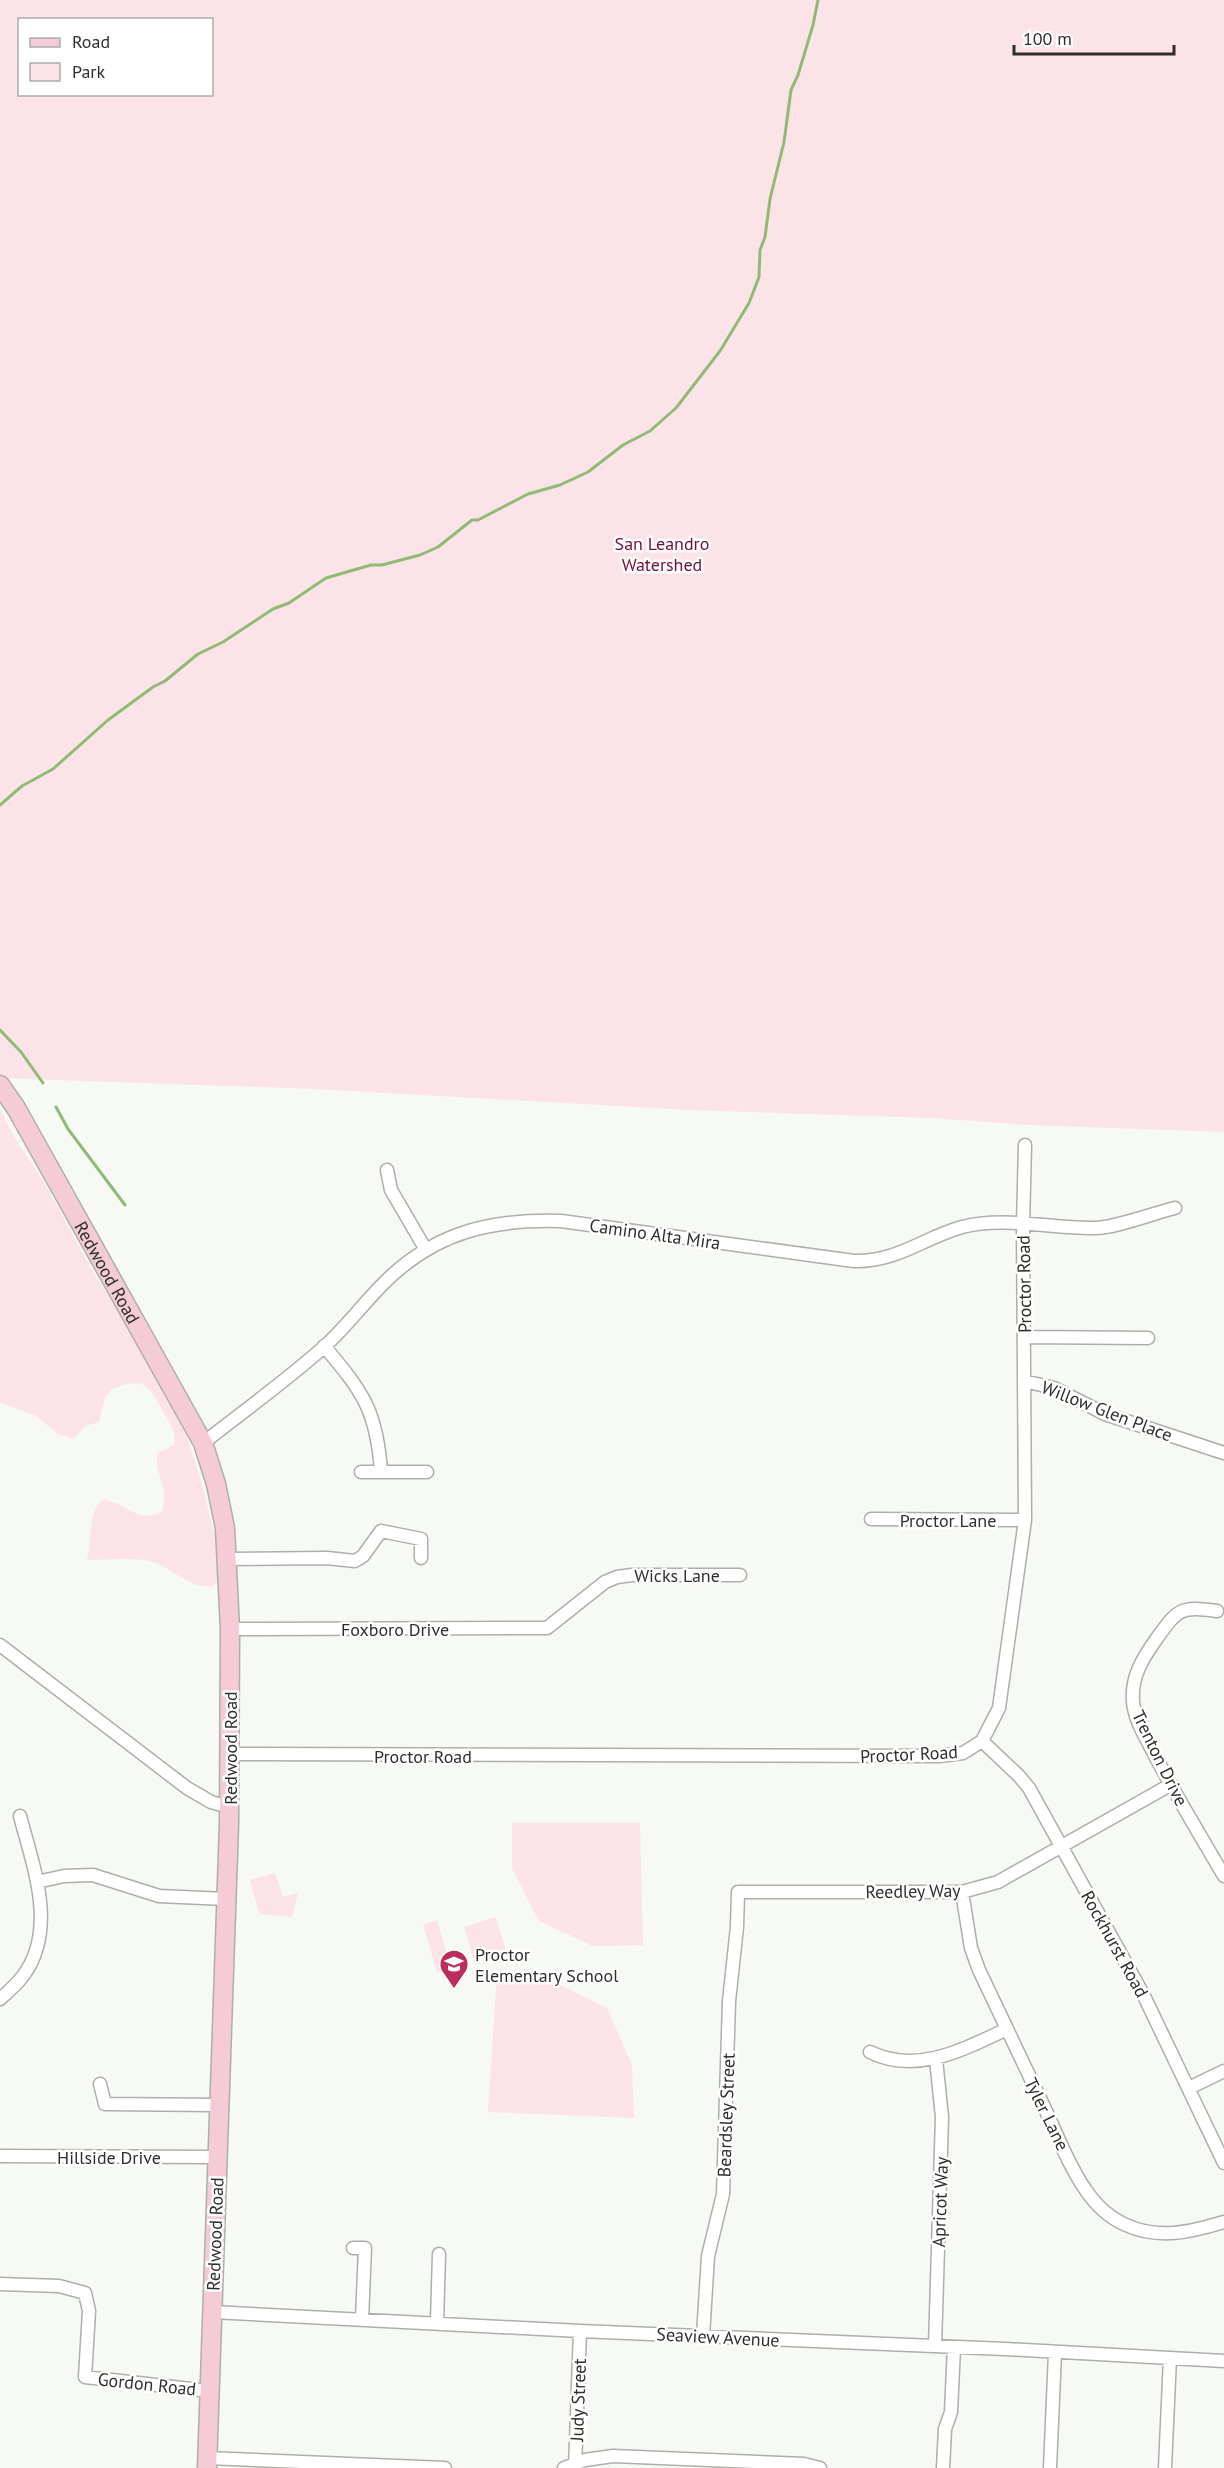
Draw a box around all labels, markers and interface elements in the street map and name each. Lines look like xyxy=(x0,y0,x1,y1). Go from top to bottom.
legend xyxy=(18,18,213,96)
scale bar xyxy=(1014,18,1174,56)
text: 100 m xyxy=(1023,27,1072,50)
text: Road xyxy=(72,30,110,53)
text: Park xyxy=(72,60,105,83)
park label: San Leandro Watershed xyxy=(615,532,709,576)
street label: Camino Alta Mira xyxy=(588,1213,722,1255)
street label: Redwood Road xyxy=(70,1217,145,1327)
street label: Proctor Road xyxy=(1012,1235,1036,1333)
street label: Willow Glen Place xyxy=(1038,1375,1176,1447)
street label: Proctor Lane xyxy=(900,1509,996,1532)
street label: Wicks Lane xyxy=(634,1564,720,1587)
street label: Foxboro Drive xyxy=(341,1618,449,1641)
street label: Redwood Road xyxy=(219,1691,242,1805)
street label: Trenton Drive xyxy=(1127,1706,1193,1810)
street label: Proctor Road xyxy=(860,1740,958,1768)
street label: Proctor Road xyxy=(374,1745,472,1768)
street label: Reedley Way xyxy=(865,1879,961,1903)
street label: Rockhurst Road xyxy=(1076,1887,1154,2001)
place label: Proctor Elementary School xyxy=(475,1943,619,1987)
school or university icon: Proctor Elementary School xyxy=(438,1948,470,1990)
street label: Beardsley Street xyxy=(712,2052,740,2178)
street label: Tyler Lane xyxy=(1020,2074,1074,2154)
street label: Hillside Drive xyxy=(57,2146,161,2169)
street label: Apricot Way xyxy=(927,2156,953,2248)
street label: Redwood Road xyxy=(202,2177,228,2291)
street label: Seaview Avenue xyxy=(656,2322,780,2352)
street label: Judy Street xyxy=(565,2358,591,2443)
street label: Gordon Road xyxy=(97,2367,197,2401)

